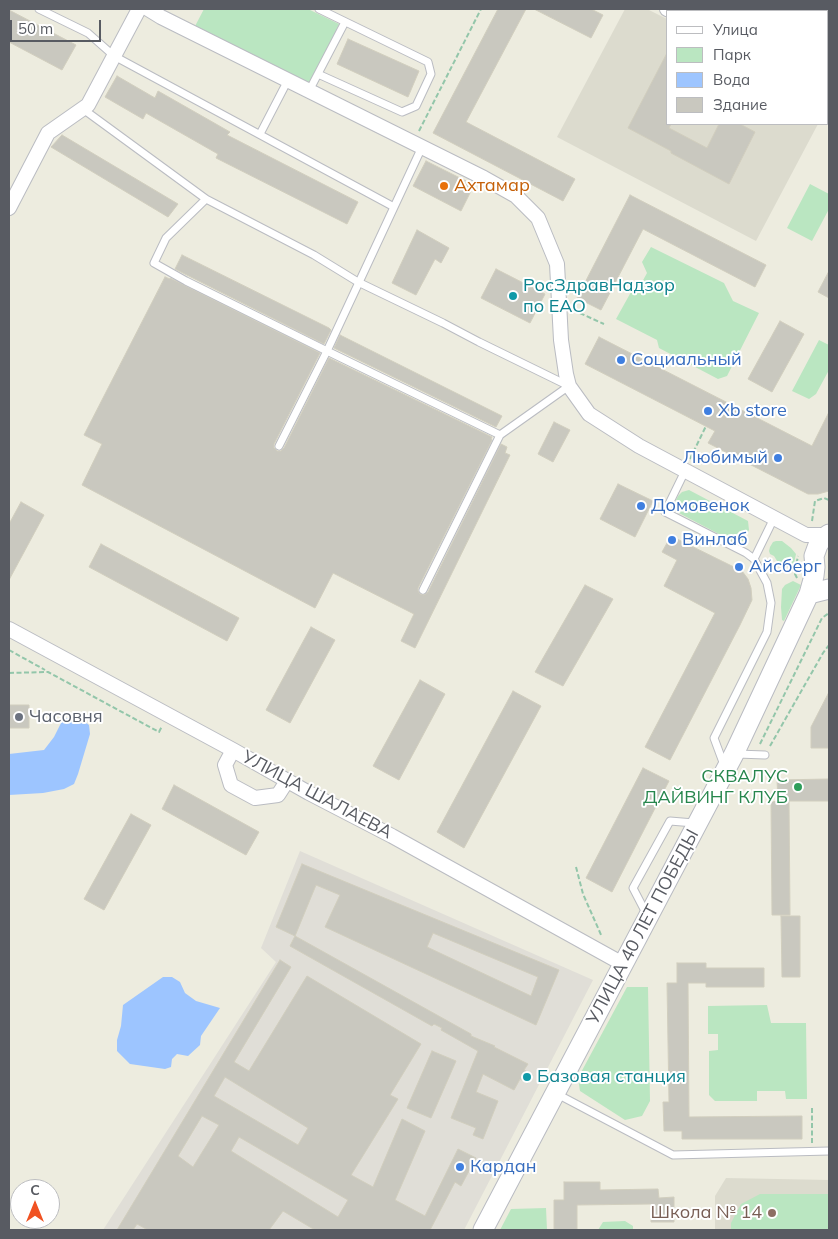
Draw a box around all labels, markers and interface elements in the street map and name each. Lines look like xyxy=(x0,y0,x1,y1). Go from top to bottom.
scale bar xyxy=(12,10,104,42)
legend xyxy=(666,10,828,125)
text: 50 m xyxy=(18,19,53,38)
text: Улица xyxy=(713,20,758,39)
text: Парк xyxy=(713,45,751,64)
text: Вода xyxy=(713,70,750,89)
text: Здание xyxy=(713,95,767,114)
place label: Ахтамар xyxy=(454,175,530,197)
marker: Ахтамар xyxy=(438,180,450,192)
place label: РосЗдравНадзор по ЕАО xyxy=(523,275,675,318)
marker: РосЗдравНадзор по ЕАО xyxy=(507,290,519,302)
place label: Социальный xyxy=(631,349,742,371)
marker: Социальный xyxy=(615,354,627,366)
place label: Xb store xyxy=(718,400,787,422)
marker: Xb store xyxy=(702,405,714,417)
place label: Любимый xyxy=(683,447,768,469)
marker: Любимый xyxy=(772,452,784,464)
place label: Домовенок xyxy=(651,495,749,517)
marker: Домовенок xyxy=(635,500,647,512)
place label: Винлаб xyxy=(682,529,748,551)
marker: Винлаб xyxy=(666,534,678,546)
place label: Айсберг xyxy=(749,556,821,578)
marker: Айсберг xyxy=(733,561,745,573)
place label: Часовня xyxy=(29,706,103,728)
marker: Часовня xyxy=(13,711,25,723)
street label: УЛИЦА ШАЛАЕВА xyxy=(238,746,396,844)
place label: СКВАЛУС ДАЙВИНГ КЛУБ xyxy=(643,766,788,809)
marker: СКВАЛУС ДАЙВИНГ КЛУБ xyxy=(792,781,804,793)
street label: УЛИЦА 40 ЛЕТ ПОБЕДЫ xyxy=(582,826,704,1028)
place label: Базовая станция xyxy=(537,1066,686,1088)
marker: Базовая станция xyxy=(521,1071,533,1083)
place label: Кардан xyxy=(470,1156,536,1178)
marker: Кардан xyxy=(454,1161,466,1173)
north arrow xyxy=(10,1179,60,1229)
text: С xyxy=(30,1181,40,1199)
place label: Школа № 14 xyxy=(650,1202,762,1224)
marker: Школа № 14 xyxy=(766,1207,778,1219)

